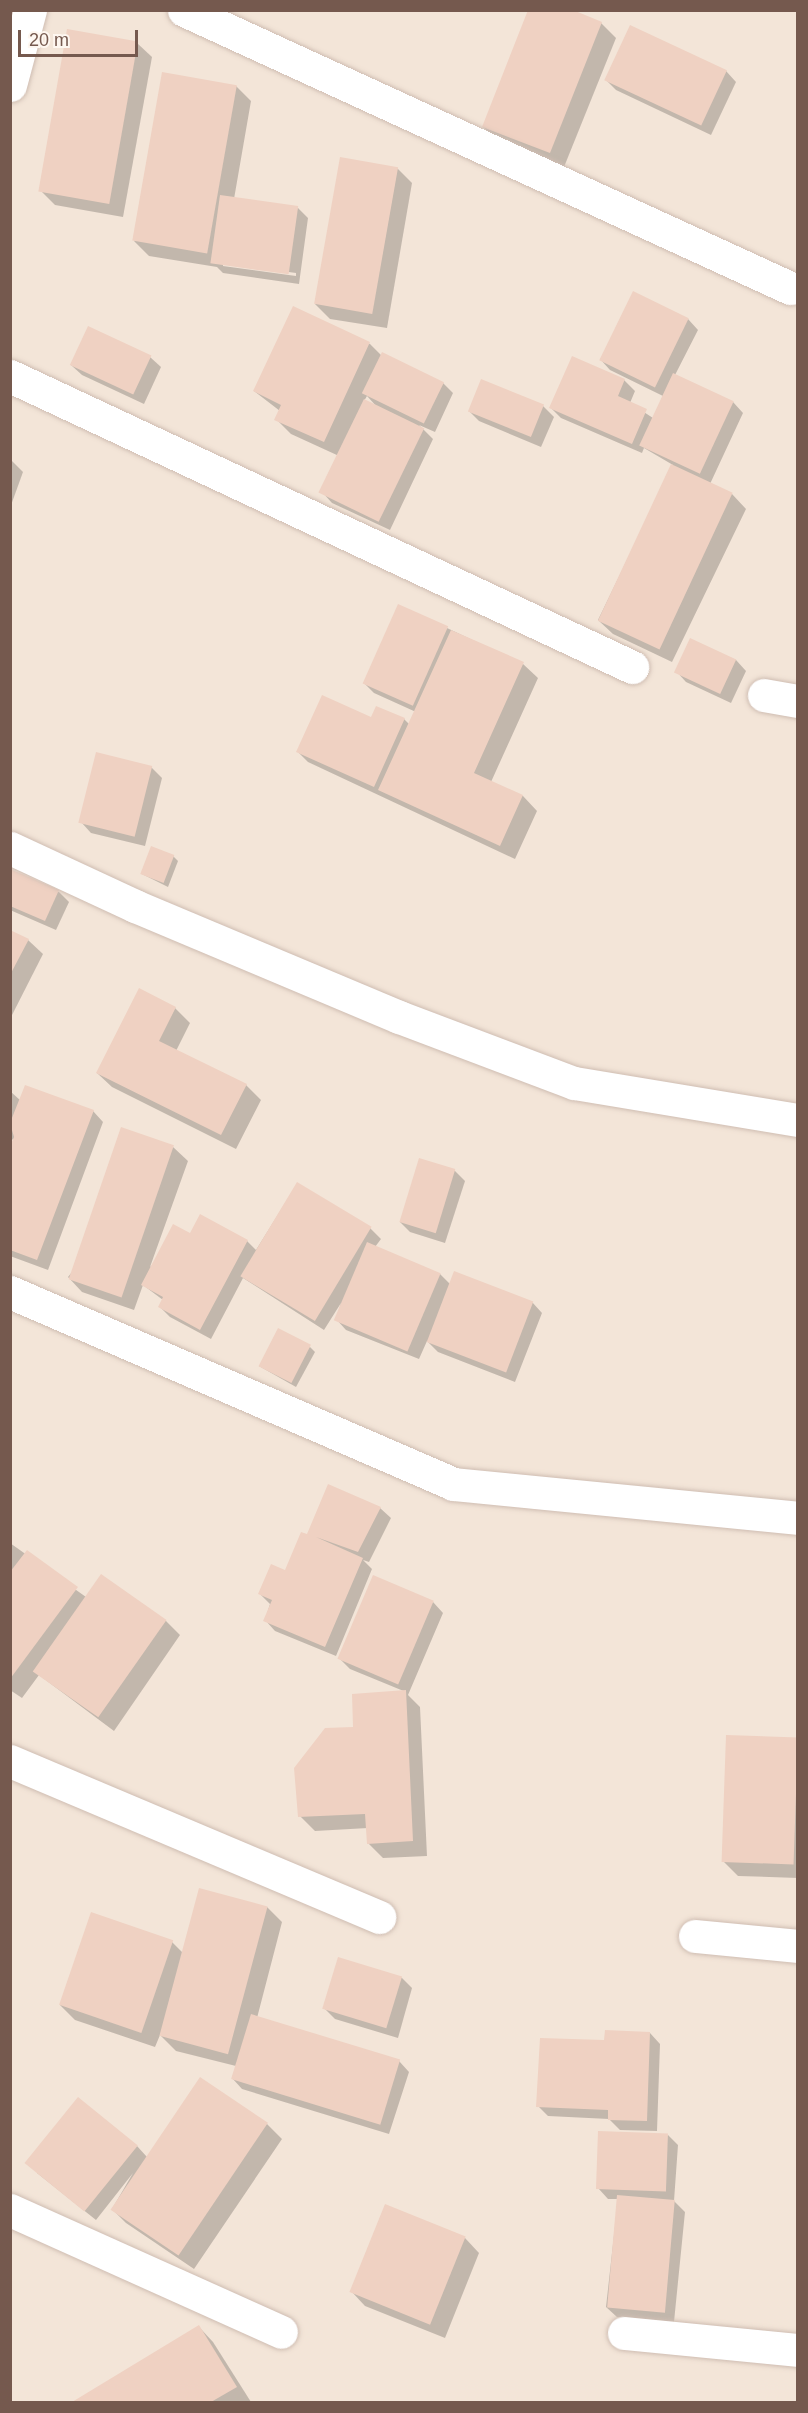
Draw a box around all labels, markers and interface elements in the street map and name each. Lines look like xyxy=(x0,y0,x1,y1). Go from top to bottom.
scale bar xyxy=(21,18,141,56)
text: 20 m xyxy=(29,30,69,50)

